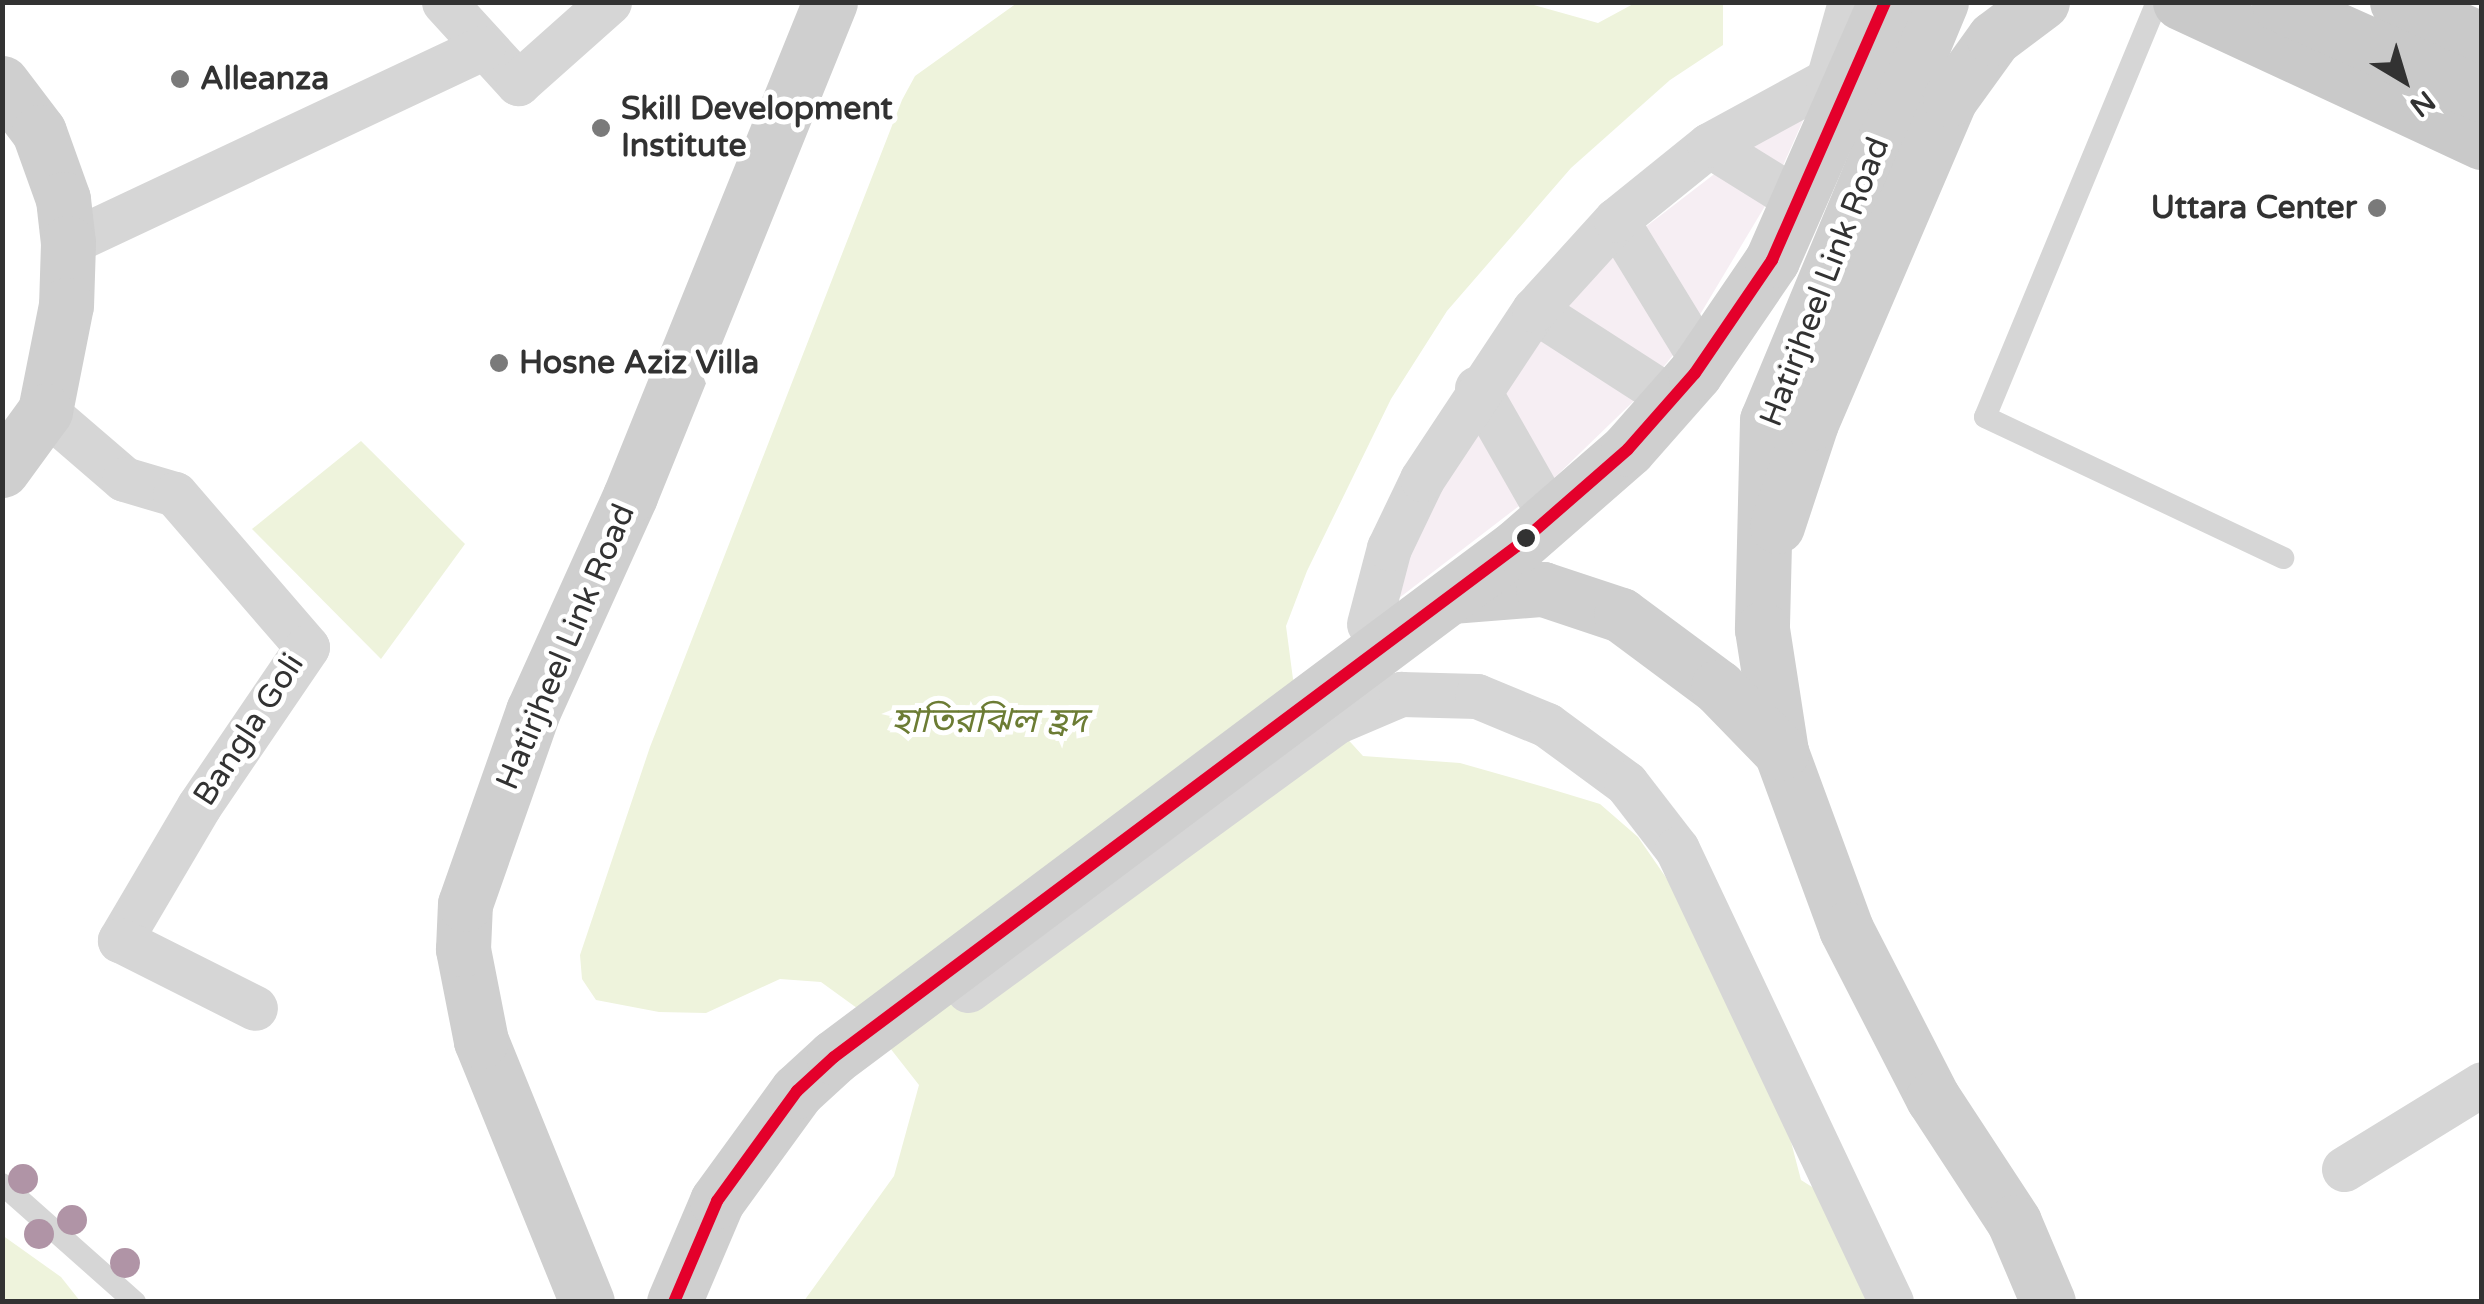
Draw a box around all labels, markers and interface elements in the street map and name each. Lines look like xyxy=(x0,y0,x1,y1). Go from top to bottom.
north arrow xyxy=(2354,30,2454,130)
place label: Alleanza xyxy=(200,60,329,98)
marker: Alleanza xyxy=(169,68,191,90)
text: N xyxy=(2403,83,2442,124)
place label: Skill Development Institute xyxy=(621,91,893,166)
marker: Skill Development Institute xyxy=(590,117,612,139)
street label: Hatirjheel Link Road xyxy=(1752,132,1898,432)
place label: Uttara Center xyxy=(2151,189,2357,227)
marker: Uttara Center xyxy=(2366,197,2388,219)
place label: Hosne Aziz Villa xyxy=(519,344,759,382)
marker: Hosne Aziz Villa xyxy=(488,352,510,374)
street label: Hatirjheel Link Road xyxy=(488,498,644,796)
unlabelled marker xyxy=(1516,528,1536,548)
street label: Bangla Goli xyxy=(186,647,312,813)
water label: হাতিরঝিল হ্রদ xyxy=(891,700,1087,742)

